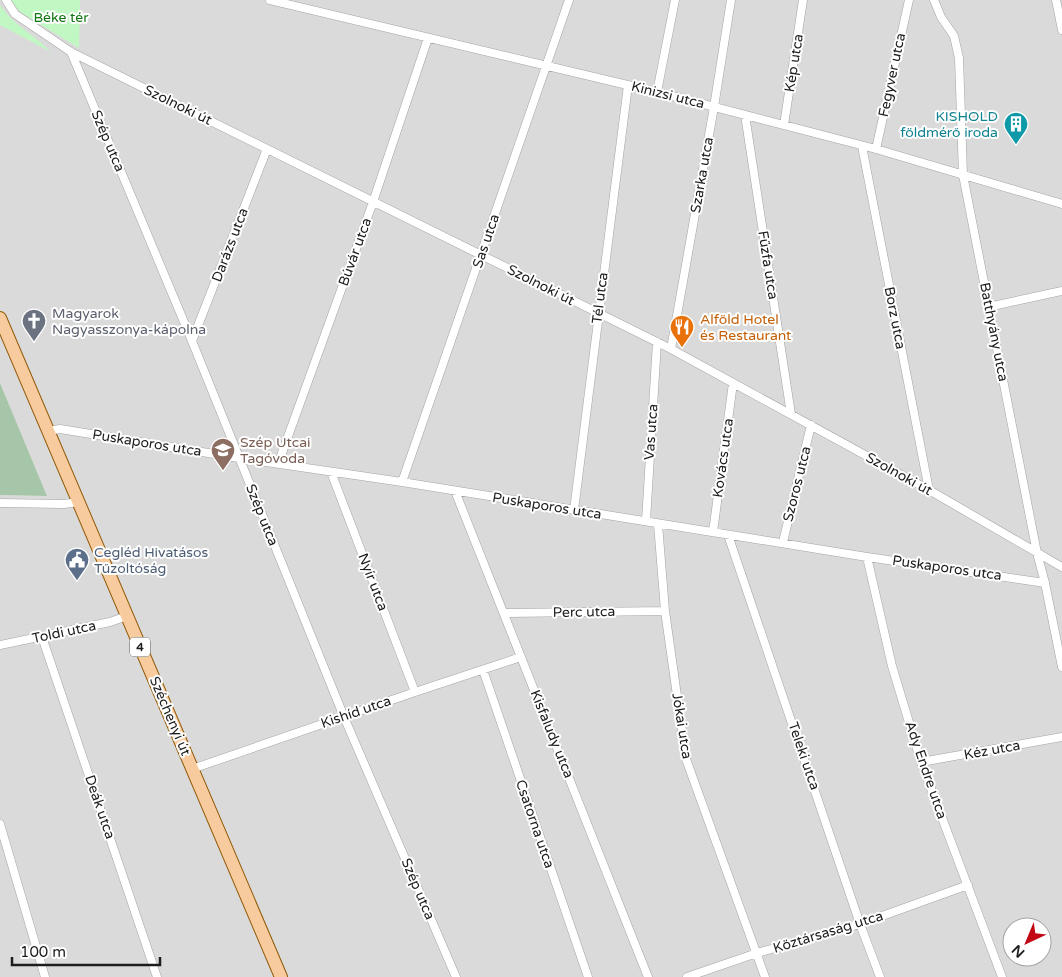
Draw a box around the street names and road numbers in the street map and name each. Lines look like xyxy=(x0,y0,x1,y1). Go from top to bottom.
street label: Fegyver utca xyxy=(875,31,909,119)
street label: Kép utca xyxy=(781,33,807,93)
street label: Kinizsi utca xyxy=(630,78,706,112)
street label: Szolnoki út xyxy=(141,81,215,129)
street label: Szép utca xyxy=(87,108,129,174)
street label: Szarka utca xyxy=(687,136,717,214)
street label: Darázs utca xyxy=(208,206,252,284)
street label: Sas utca xyxy=(469,212,503,270)
street label: Búvár utca xyxy=(335,216,375,288)
street label: Fűzfa utca xyxy=(754,229,782,301)
street label: Szolnoki út xyxy=(505,261,578,309)
street label: Tél utca xyxy=(588,271,612,325)
street label: Batthyány utca xyxy=(976,281,1012,383)
street label: Borz utca xyxy=(881,285,909,351)
street label: Vas utca xyxy=(641,403,661,461)
street label: Kovács utca xyxy=(709,417,737,499)
street label: Puskaporos utca xyxy=(91,426,203,460)
street label: Szoros utca xyxy=(779,444,815,524)
street label: Szolnoki út xyxy=(863,449,936,500)
street label: Szép utca xyxy=(242,482,282,548)
street label: Puskaporos utca xyxy=(491,489,603,523)
street label: Nyír utca xyxy=(354,551,392,613)
street label: Puskaporos utca xyxy=(891,552,1003,584)
street label: Perc utca xyxy=(553,603,615,621)
street label: Toldi utca xyxy=(31,617,97,647)
road number: 4 xyxy=(130,638,150,656)
street label: Széchenyi út xyxy=(146,674,195,759)
street label: Kisfaludy utca xyxy=(527,687,577,781)
street label: Kishíd utca xyxy=(319,692,393,732)
street label: Jókai utca xyxy=(668,692,696,760)
street label: Ady Endre utca xyxy=(901,719,951,821)
street label: Teleki utca xyxy=(784,720,824,792)
street label: Kéz utca xyxy=(962,737,1022,763)
street label: Deák utca xyxy=(81,773,119,841)
street label: Csatorna utca xyxy=(512,778,558,870)
street label: Szép utca xyxy=(397,856,439,922)
street label: Köztársaság utca xyxy=(771,907,885,957)

